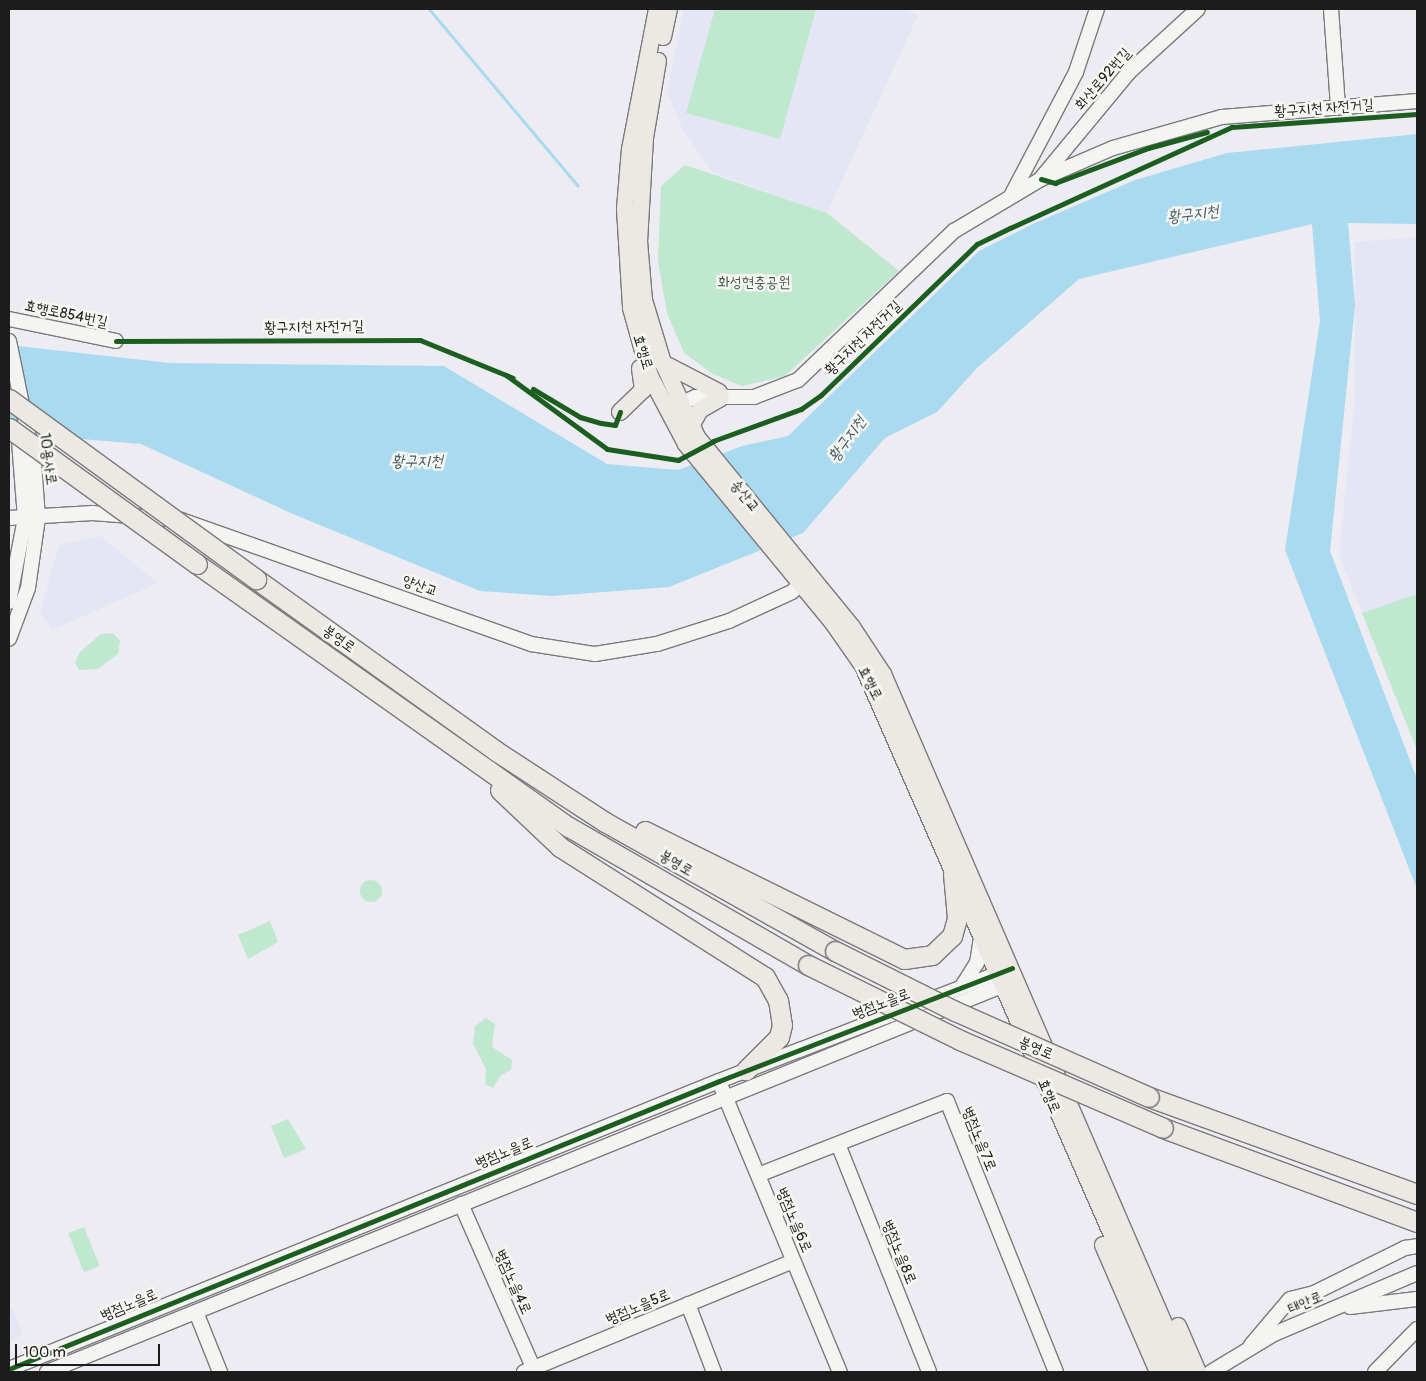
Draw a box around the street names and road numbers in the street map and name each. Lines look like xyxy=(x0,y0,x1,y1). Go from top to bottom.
street label: 화산로92번길 xyxy=(1071,44,1135,114)
street label: 황구지천 자전거길 xyxy=(1274,96,1374,120)
street label: 효행로854번길 xyxy=(23,296,109,332)
street label: 황구지천 자전거길 xyxy=(821,297,905,379)
street label: 황구지천 자전거길 xyxy=(264,317,364,337)
street label: 효행로 xyxy=(629,332,657,372)
street label: 10용사로 xyxy=(35,432,61,486)
street label: 송산교 xyxy=(727,476,763,516)
street label: 양산교 xyxy=(400,571,440,601)
street label: 봉영로 xyxy=(319,621,359,657)
street label: 효행로 xyxy=(854,663,886,703)
street label: 봉영로 xyxy=(656,846,696,880)
street label: 병점노을로 xyxy=(850,985,912,1023)
street label: 봉영로 xyxy=(1016,1032,1056,1064)
street label: 효행로 xyxy=(1034,1076,1064,1116)
street label: 병점노을7로 xyxy=(958,1104,1000,1174)
street label: 병점노을로 xyxy=(473,1133,535,1173)
street label: 병점노을6로 xyxy=(772,1185,816,1255)
street label: 병점노을8로 xyxy=(878,1217,920,1287)
street label: 병점노을4로 xyxy=(491,1247,535,1317)
street label: 병점노을로 xyxy=(98,1285,160,1325)
street label: 병점노을5로 xyxy=(603,1285,673,1329)
street label: 태안로 xyxy=(1285,1288,1325,1318)

